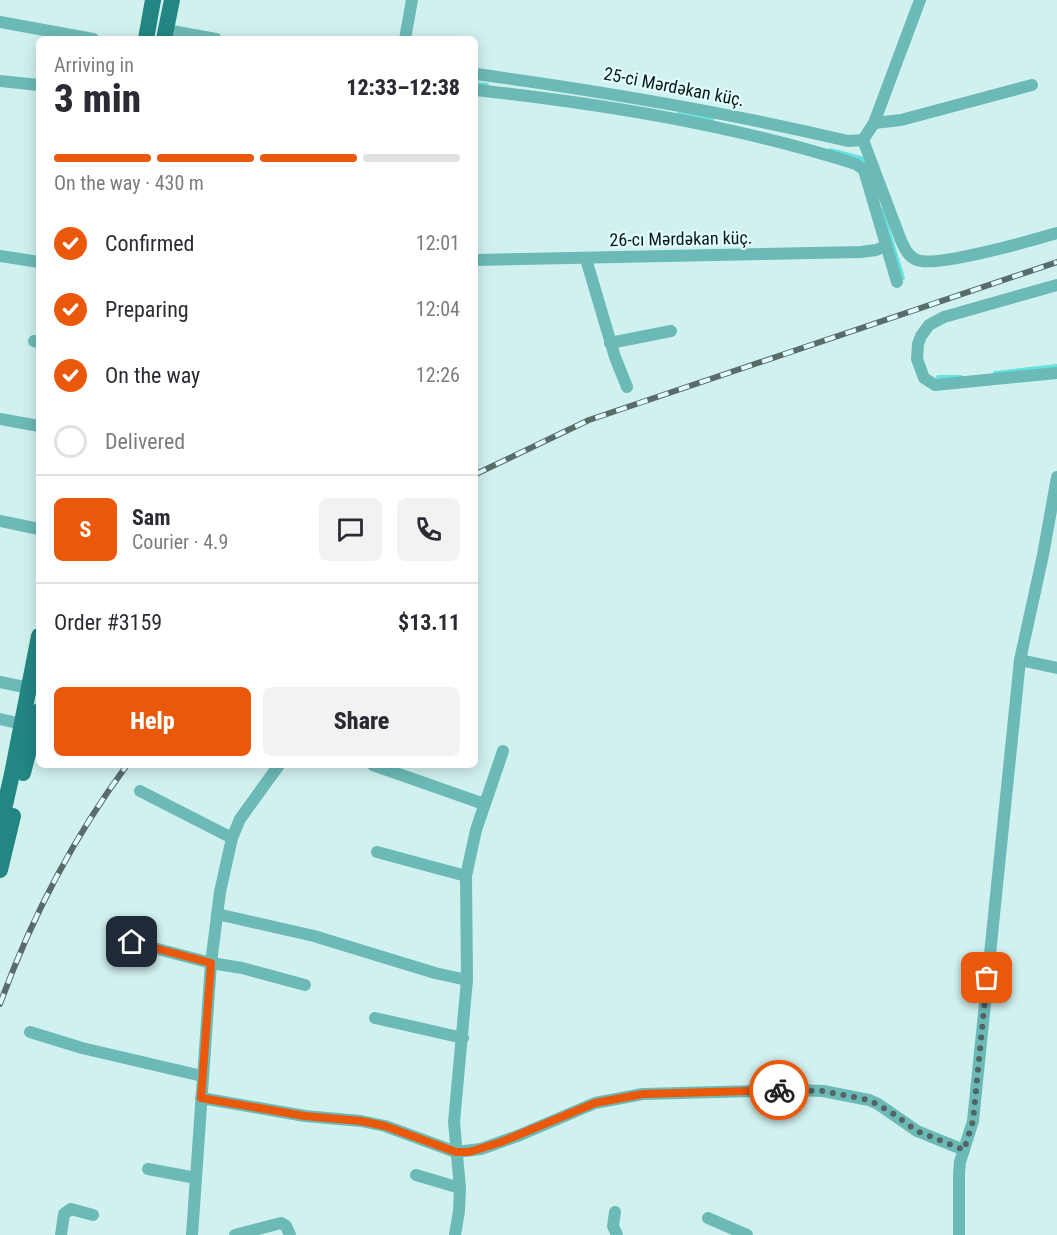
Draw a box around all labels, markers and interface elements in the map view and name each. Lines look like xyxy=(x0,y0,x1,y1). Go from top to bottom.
text: Arriving in xyxy=(54,53,134,77)
street label: 25-ci Mərdəkan küç. xyxy=(602,63,746,110)
text: 12:33–12:38 xyxy=(346,75,460,100)
text: 3 min xyxy=(54,76,141,122)
text: On the way · 430 m xyxy=(54,171,204,195)
icon: check xyxy=(54,227,87,260)
street label: 26-cı Mərdəkan küç. xyxy=(609,227,753,250)
text: Confirmed xyxy=(105,231,194,256)
text: 12:01 xyxy=(416,231,460,255)
icon: check xyxy=(54,293,87,326)
text: Preparing xyxy=(105,297,189,322)
text: 12:04 xyxy=(416,297,460,321)
icon: check xyxy=(54,359,87,392)
text: On the way xyxy=(105,363,200,388)
text: 12:26 xyxy=(416,363,460,387)
text: Delivered xyxy=(105,429,185,454)
button: chat xyxy=(319,498,382,561)
button: phone xyxy=(397,498,460,561)
text: Sam xyxy=(132,505,171,530)
text: S xyxy=(80,517,91,542)
text: Courier · 4.9 xyxy=(132,530,228,554)
text: Order #3159 xyxy=(54,610,162,635)
text: $13.11 xyxy=(398,610,460,635)
button: Help xyxy=(54,687,251,756)
button: Share xyxy=(263,687,460,756)
pin xyxy=(106,916,157,967)
icon: home xyxy=(115,925,148,958)
pin xyxy=(961,952,1012,1003)
icon: bag xyxy=(970,961,1003,994)
courier xyxy=(749,1060,809,1120)
icon: bike xyxy=(763,1074,796,1107)

